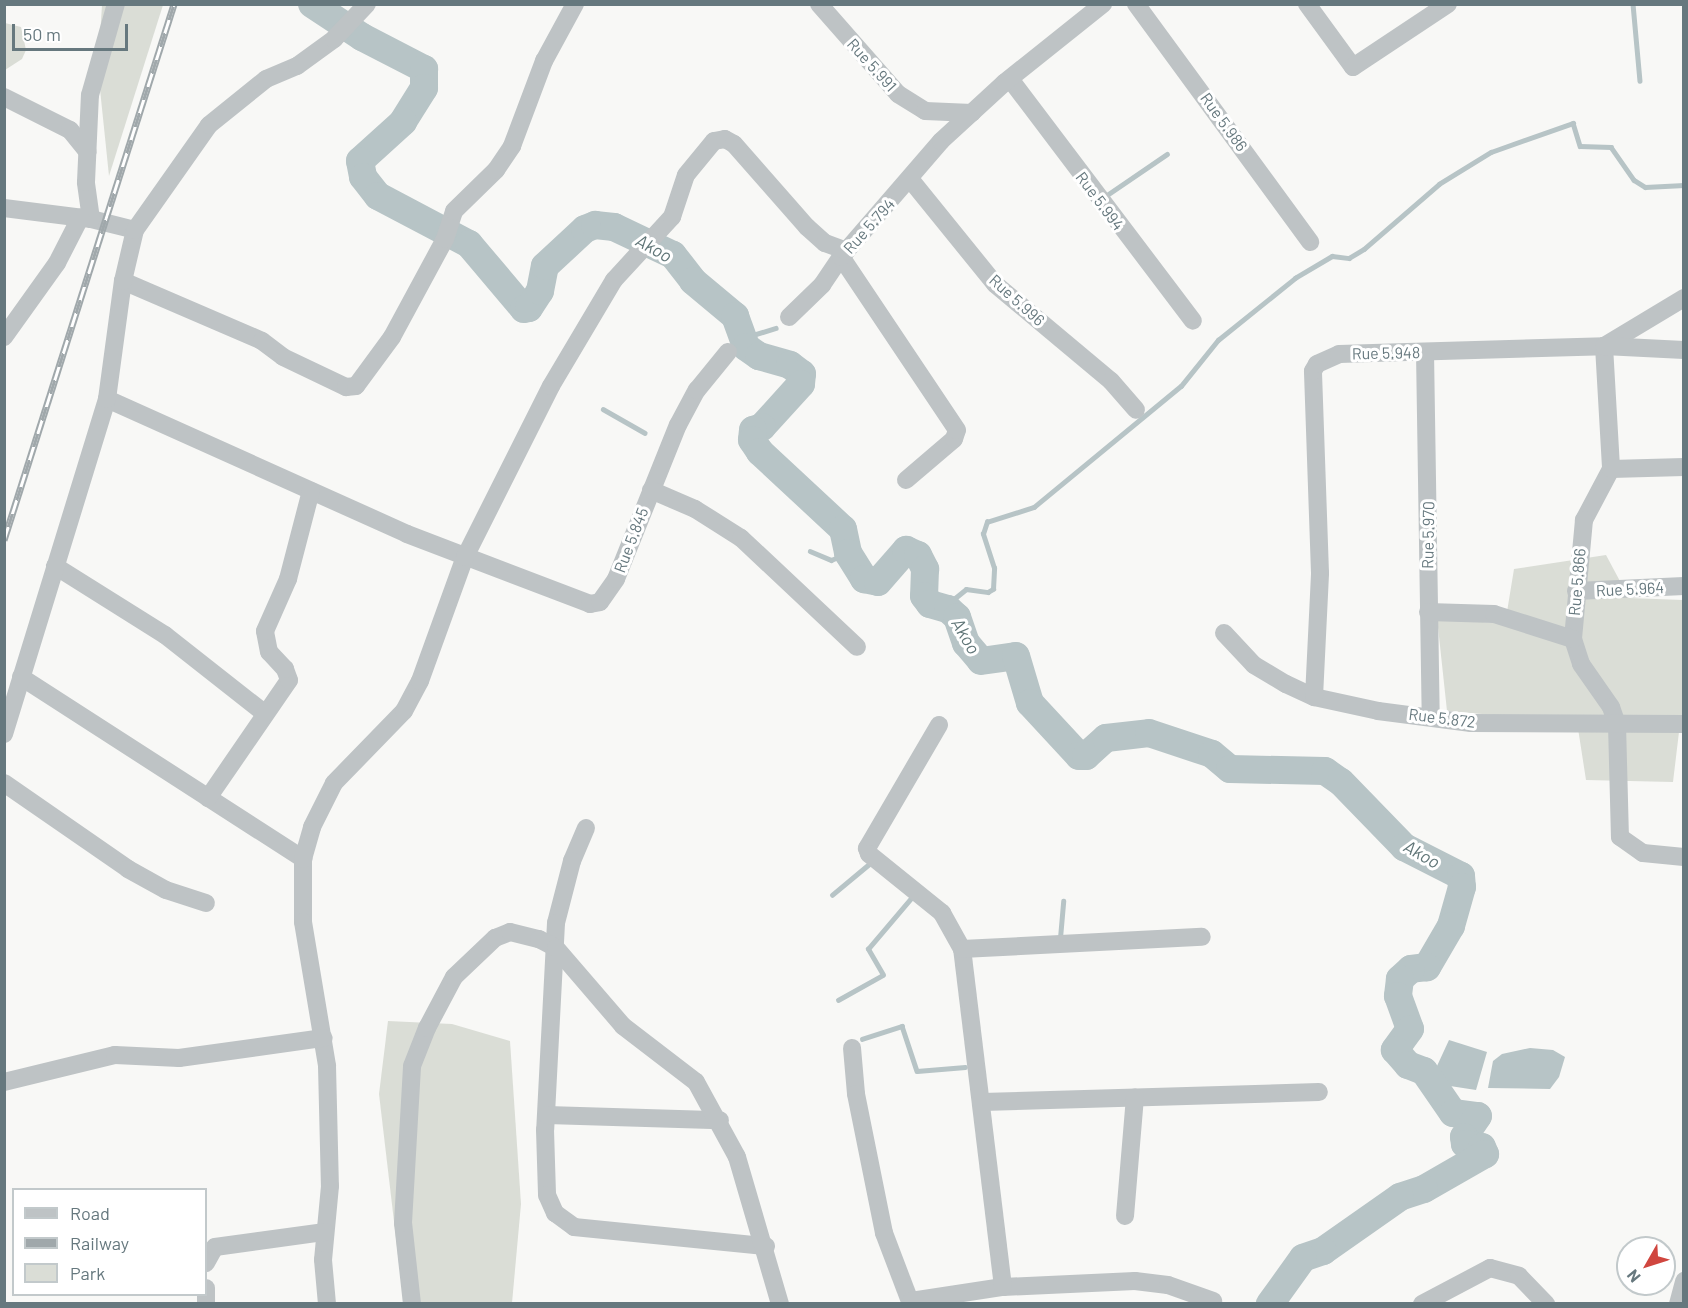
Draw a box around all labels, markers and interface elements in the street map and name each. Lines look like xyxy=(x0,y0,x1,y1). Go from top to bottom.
scale bar xyxy=(15,12,130,50)
text: 50 m xyxy=(23,23,61,45)
street label: Rue 5.991 xyxy=(843,35,901,95)
street label: Rue 5.986 xyxy=(1196,89,1252,155)
street label: Rue 5.994 xyxy=(1072,168,1128,234)
street label: Rue 5.794 xyxy=(839,194,899,258)
water label: Akoo xyxy=(632,229,676,267)
street label: Rue 5.996 xyxy=(985,270,1049,330)
street label: Rue 5.948 xyxy=(1352,343,1420,363)
street label: Rue 5.970 xyxy=(1418,501,1438,569)
street label: Rue 5.845 xyxy=(610,505,652,575)
street label: Rue 5.866 xyxy=(1564,547,1590,617)
street label: Rue 5.964 xyxy=(1595,578,1665,600)
water label: Akoo xyxy=(947,614,985,658)
street label: Rue 5.872 xyxy=(1407,704,1477,732)
water label: Akoo xyxy=(1400,835,1444,873)
legend xyxy=(12,1188,207,1296)
text: Road xyxy=(70,1202,110,1224)
text: Railway xyxy=(70,1232,129,1254)
north arrow xyxy=(1616,1236,1676,1296)
text: Park xyxy=(70,1262,105,1284)
text: N xyxy=(1622,1266,1644,1287)

